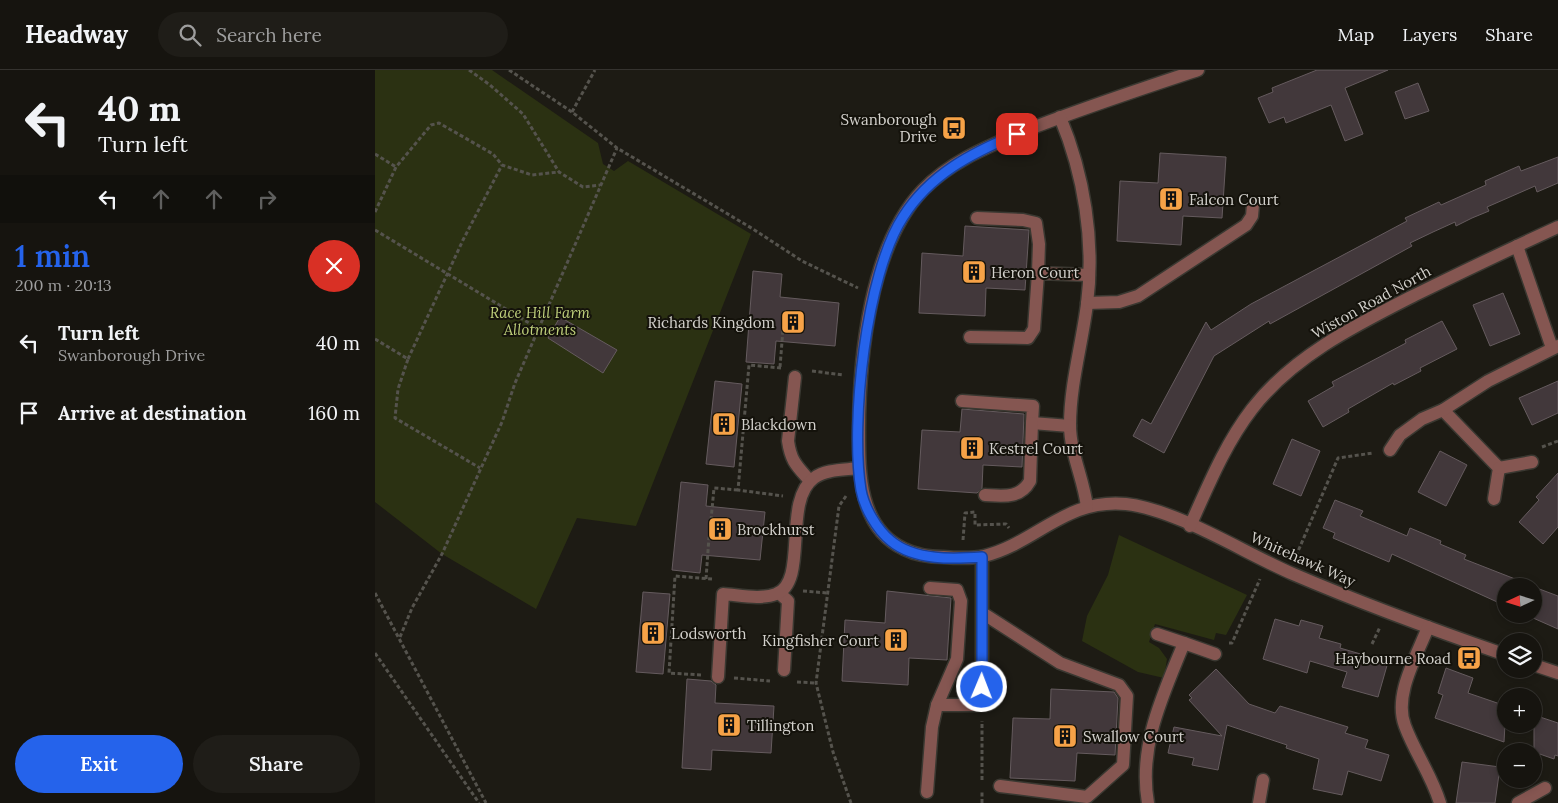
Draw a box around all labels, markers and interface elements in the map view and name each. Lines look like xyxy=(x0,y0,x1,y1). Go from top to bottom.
search box xyxy=(158,12,508,57)
text: Headway xyxy=(25,19,128,50)
icon: search xyxy=(176,21,204,49)
text: Search here xyxy=(216,23,322,47)
text: Map xyxy=(1338,23,1374,46)
text: Layers xyxy=(1402,23,1457,46)
text: Share xyxy=(1485,23,1533,46)
text: 40 m xyxy=(98,86,181,131)
icon: left xyxy=(15,90,80,155)
place label: Swanborough Drive xyxy=(841,110,937,146)
pin xyxy=(996,113,1038,155)
bus stop icon: Swanborough Drive xyxy=(941,115,967,141)
icon: arrive xyxy=(1003,120,1031,148)
text: Turn left xyxy=(98,130,188,158)
icon: left xyxy=(94,185,122,213)
icon: ahead xyxy=(147,185,175,213)
icon: ahead xyxy=(200,185,228,213)
icon: right xyxy=(253,185,281,213)
building icon: Falcon Court xyxy=(1158,186,1184,212)
place label: Falcon Court xyxy=(1189,190,1279,209)
text: 1 min xyxy=(15,237,90,275)
button: close xyxy=(308,240,360,292)
building icon: Heron Court xyxy=(961,259,987,285)
street label: Wiston Road North xyxy=(1308,261,1434,343)
place label: Heron Court xyxy=(991,263,1080,282)
text: 200 m · 20:13 xyxy=(15,275,112,295)
park label: Race Hill Farm Allotments xyxy=(490,303,590,339)
building icon: Richards Kingdom xyxy=(780,309,806,335)
place label: Richards Kingdom xyxy=(647,313,775,332)
text: Turn left xyxy=(58,321,139,345)
icon: left xyxy=(15,329,43,357)
text: 40 m xyxy=(316,331,360,355)
text: Swanborough Drive xyxy=(58,345,205,365)
icon: arrive xyxy=(15,399,43,427)
text: Arrive at destination xyxy=(58,401,247,425)
text: 160 m xyxy=(308,401,360,425)
building icon: Blackdown xyxy=(711,411,737,437)
place label: Blackdown xyxy=(741,415,817,434)
building icon: Kestrel Court xyxy=(959,435,985,461)
place label: Kestrel Court xyxy=(989,439,1083,458)
building icon: Brockhurst xyxy=(707,516,733,542)
place label: Brockhurst xyxy=(737,520,815,539)
street label: Whitehawk Way xyxy=(1248,527,1359,591)
north arrow xyxy=(1497,578,1543,622)
map controls xyxy=(1497,578,1542,788)
building icon: Lodsworth xyxy=(640,620,666,646)
place label: Lodsworth xyxy=(671,624,746,643)
building icon: Kingfisher Court xyxy=(883,627,909,653)
place label: Kingfisher Court xyxy=(762,631,879,650)
button: layers xyxy=(1497,633,1542,678)
bus stop icon: Haybourne Road xyxy=(1456,645,1482,671)
place label: Haybourne Road xyxy=(1335,649,1451,668)
position arrow xyxy=(955,660,1007,712)
button: + xyxy=(1497,688,1542,733)
building icon: Tillington xyxy=(716,712,742,738)
place label: Tillington xyxy=(747,716,814,735)
building icon: Swallow Court xyxy=(1052,723,1078,749)
place label: Swallow Court xyxy=(1083,727,1185,746)
button: Exit xyxy=(15,735,183,793)
button: Share xyxy=(193,735,360,793)
button: − xyxy=(1497,743,1542,788)

